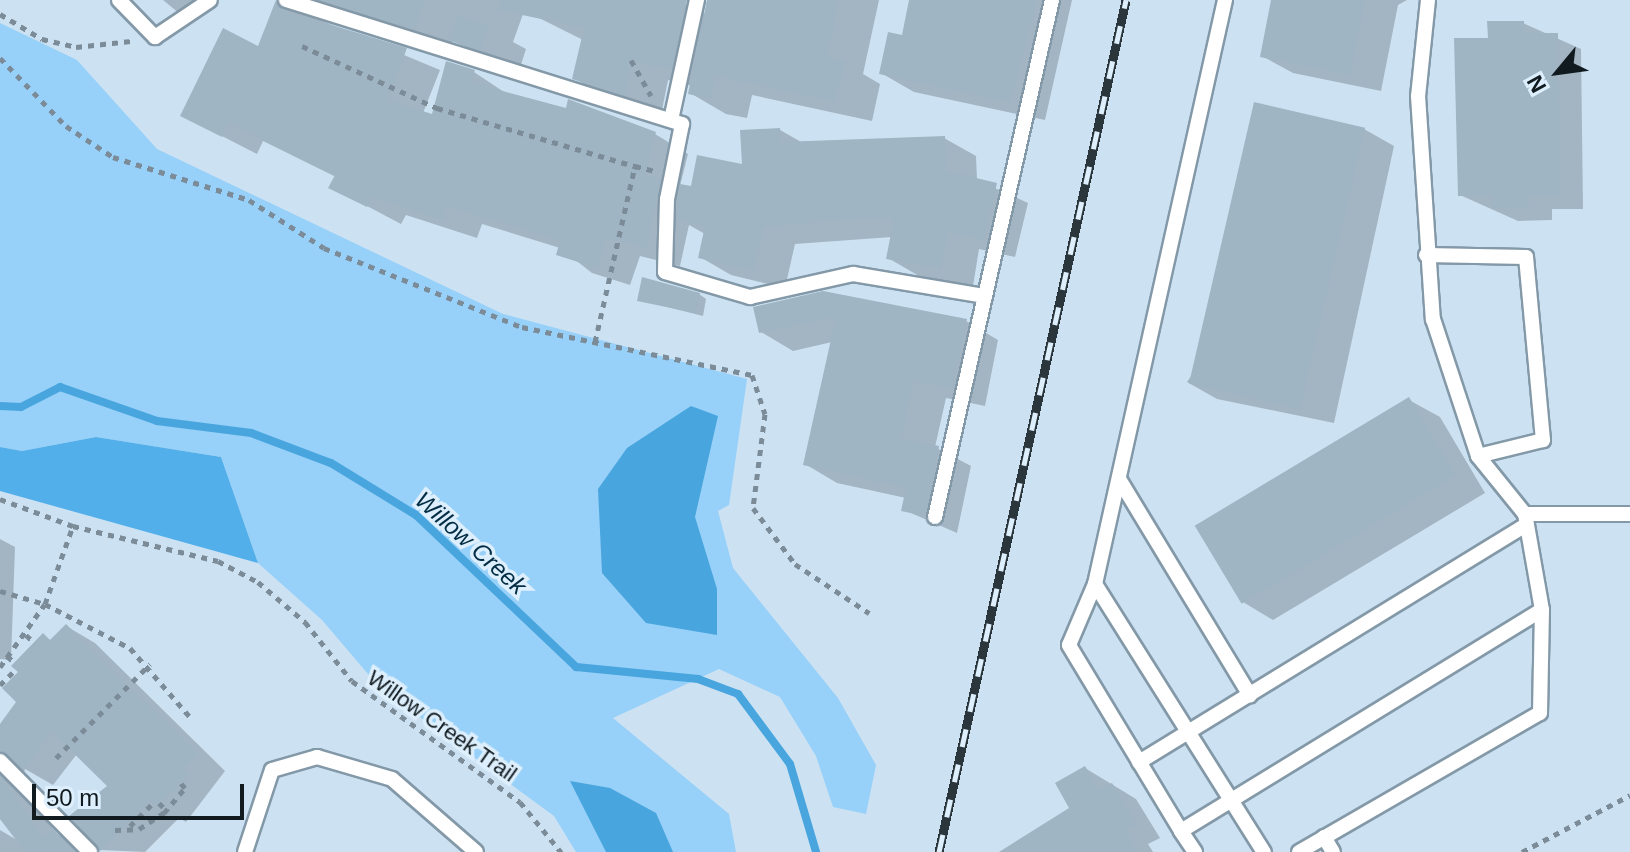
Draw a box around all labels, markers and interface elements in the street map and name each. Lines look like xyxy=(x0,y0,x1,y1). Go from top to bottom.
north arrow xyxy=(1518,32,1598,112)
text: N xyxy=(1522,71,1551,97)
water label: Willow Creek xyxy=(409,486,533,600)
street label: Willow Creek Trail xyxy=(362,665,522,787)
scale bar xyxy=(36,768,248,818)
text: 50 m xyxy=(46,784,99,811)

